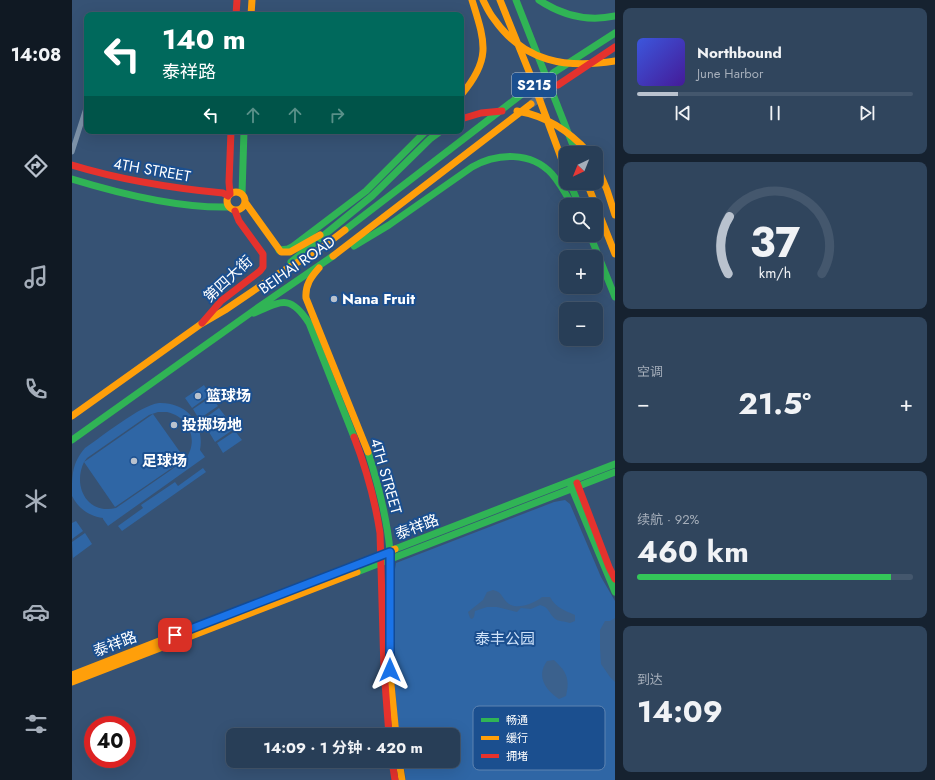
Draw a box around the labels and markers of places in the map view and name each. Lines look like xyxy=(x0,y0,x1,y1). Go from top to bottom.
place label: Nana Fruit xyxy=(342,288,415,310)
marker: Nana Fruit xyxy=(329,294,339,304)
place label: 篮球场 xyxy=(206,385,251,407)
marker: 篮球场 xyxy=(193,391,203,401)
place label: 投掷场地 xyxy=(182,414,242,436)
marker: 投掷场地 xyxy=(169,420,179,430)
place label: 足球场 xyxy=(142,450,187,472)
marker: 足球场 xyxy=(129,456,139,466)
pin xyxy=(158,618,192,652)

